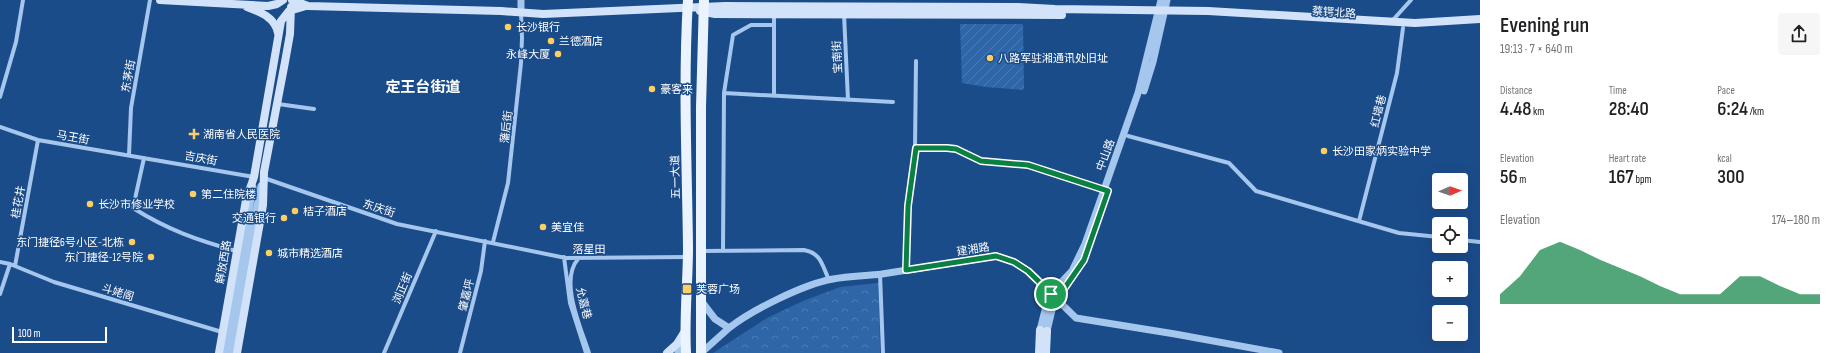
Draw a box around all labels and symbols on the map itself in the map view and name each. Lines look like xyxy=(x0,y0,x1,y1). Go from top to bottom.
street label: 蔡锷北路 xyxy=(1312,4,1356,21)
place label: 长沙银行 xyxy=(516,21,560,34)
marker: 长沙银行 xyxy=(503,22,513,32)
place label: 兰德酒店 xyxy=(559,35,603,48)
marker: 兰德酒店 xyxy=(546,36,556,46)
street label: 宝南街 xyxy=(830,40,845,74)
place label: 永峰大厦 xyxy=(506,48,550,61)
marker: 永峰大厦 xyxy=(553,49,563,59)
place label: 八路军驻湘通讯处旧址 xyxy=(998,52,1108,65)
marker: 八路军驻湘通讯处旧址 xyxy=(985,53,995,63)
street label: 东茅街 xyxy=(119,59,138,93)
district label: 定王台街道 xyxy=(385,78,461,97)
place label: 豪客来 xyxy=(660,83,693,96)
marker: 豪客来 xyxy=(647,84,657,94)
street label: 红墙巷 xyxy=(1368,94,1389,129)
street label: 藩后街 xyxy=(498,110,515,144)
street label: 马王街 xyxy=(56,128,90,147)
marker: 湖南省人民医院 xyxy=(188,128,200,140)
place label: 湖南省人民医院 xyxy=(203,128,280,141)
street label: 中山路 xyxy=(1094,137,1117,173)
place label: 长沙田家炳实验中学 xyxy=(1332,145,1431,158)
marker: 长沙田家炳实验中学 xyxy=(1319,146,1329,156)
street label: 吉庆街 xyxy=(184,149,218,168)
street label: 五一大道 xyxy=(669,155,682,199)
north arrow xyxy=(1432,173,1468,209)
street label: 桂花井 xyxy=(9,185,28,219)
place label: 第二住院楼 xyxy=(201,188,256,201)
marker: 第二住院楼 xyxy=(188,189,198,199)
street label: 东庆街 xyxy=(361,197,397,220)
place label: 长沙市修业学校 xyxy=(98,198,175,211)
marker: 长沙市修业学校 xyxy=(85,199,95,209)
place label: 桔子酒店 xyxy=(303,205,347,218)
marker: 桔子酒店 xyxy=(290,206,300,216)
place label: 交通银行 xyxy=(232,212,276,225)
marker: 交通银行 xyxy=(279,213,289,223)
place label: 美宜佳 xyxy=(551,221,584,234)
marker: 美宜佳 xyxy=(538,222,548,232)
place label: 东门捷径6号小区-北栋 xyxy=(16,236,124,249)
marker: 东门捷径6号小区-北栋 xyxy=(127,237,137,247)
street label: 解放西路 xyxy=(213,239,234,285)
street label: 建湘路 xyxy=(956,240,990,258)
street label: 落星田 xyxy=(573,243,606,256)
place label: 城市精选酒店 xyxy=(277,247,343,260)
marker: 城市精选酒店 xyxy=(264,248,274,258)
place label: 东门捷径-12号院 xyxy=(64,251,143,264)
marker: 东门捷径-12号院 xyxy=(146,252,156,262)
street label: 浏正街 xyxy=(390,270,415,306)
pin xyxy=(1034,277,1068,311)
street label: 肇嘉坪 xyxy=(456,278,477,313)
street label: 斗姥阁 xyxy=(100,281,136,304)
marker: 芙蓉广场 xyxy=(681,283,693,295)
place label: 芙蓉广场 xyxy=(696,283,740,296)
street label: 允嘉巷 xyxy=(573,286,594,321)
scale bar xyxy=(12,325,107,344)

